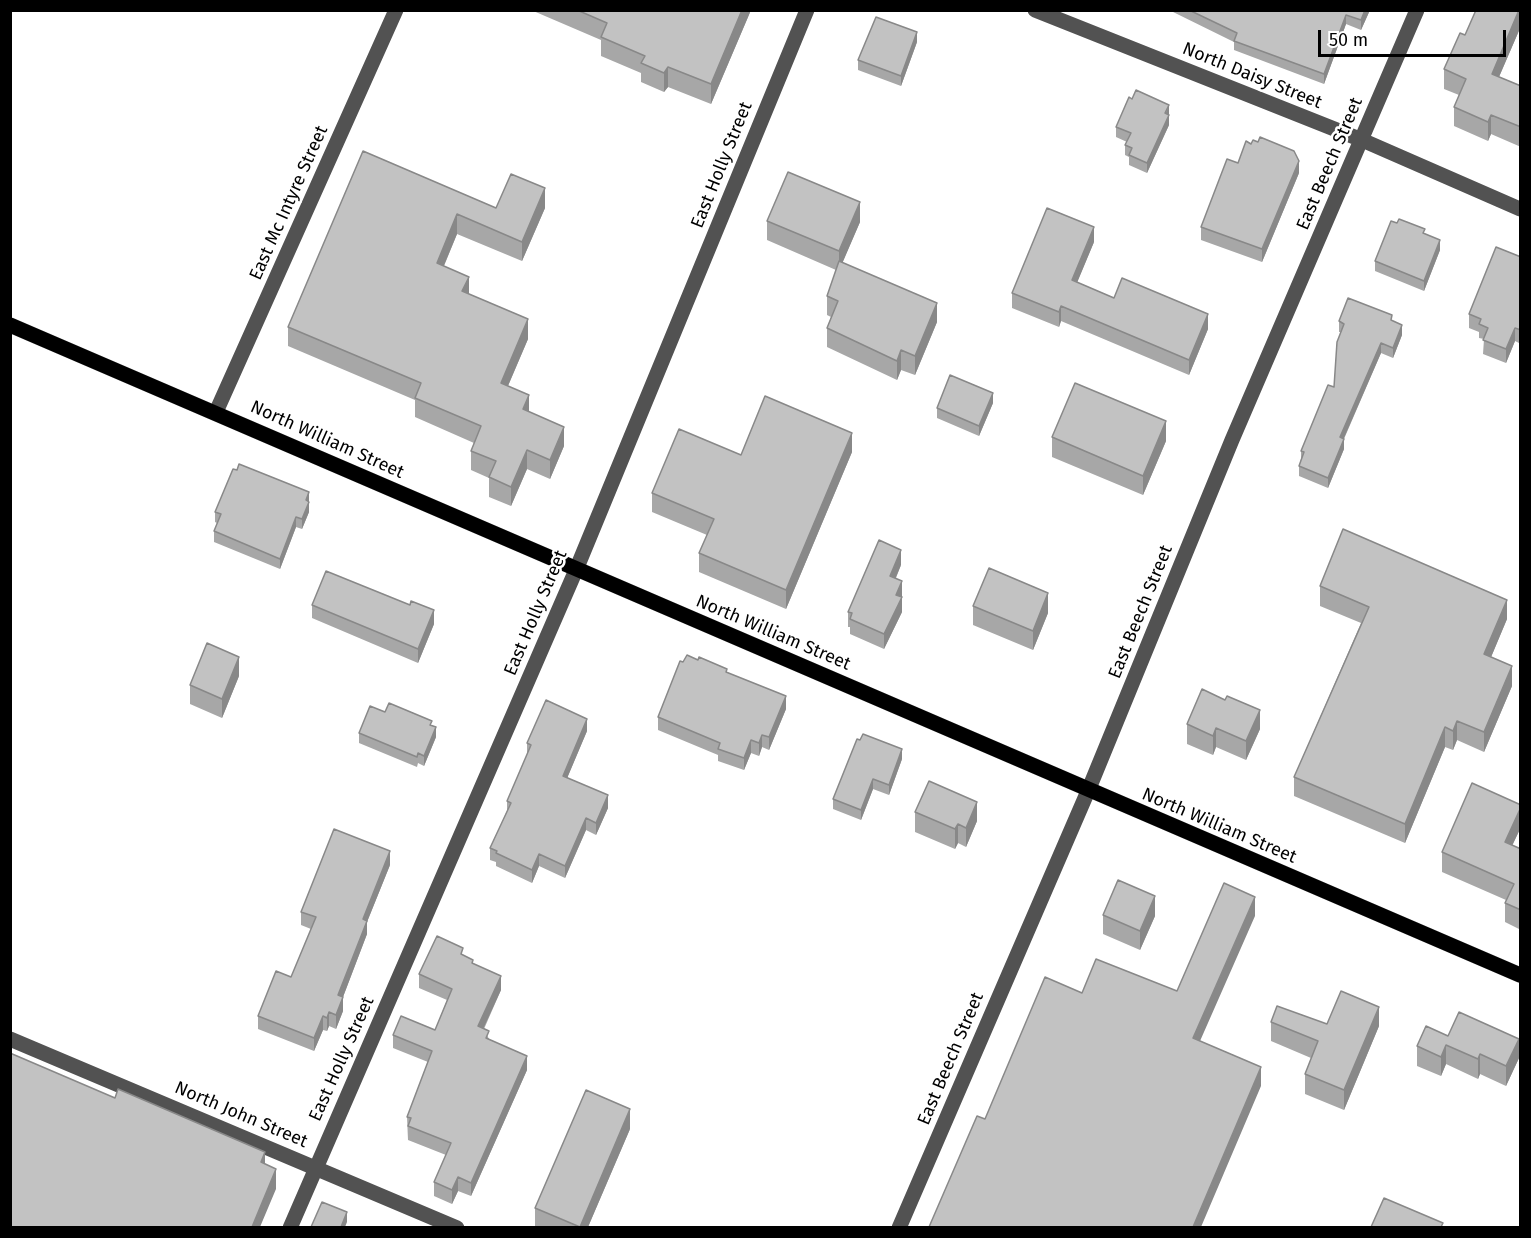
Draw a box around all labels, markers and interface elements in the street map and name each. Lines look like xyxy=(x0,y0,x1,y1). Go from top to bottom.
scale bar xyxy=(1321,18,1508,56)
text: 50 m xyxy=(1329,29,1368,51)
street label: North Daisy Street xyxy=(1179,38,1325,114)
street label: East Beech Street xyxy=(1292,94,1368,234)
street label: East Holly Street xyxy=(687,99,757,231)
street label: East Mc Intyre Street xyxy=(245,122,333,284)
street label: North William Street xyxy=(247,396,407,484)
street label: East Beech Street xyxy=(1104,542,1178,682)
street label: East Holly Street xyxy=(500,547,572,679)
street label: North William Street xyxy=(692,591,854,675)
street label: North William Street xyxy=(1138,784,1300,868)
street label: East Beech Street xyxy=(913,989,989,1129)
street label: East Holly Street xyxy=(305,993,379,1125)
street label: North John Street xyxy=(171,1077,311,1153)

